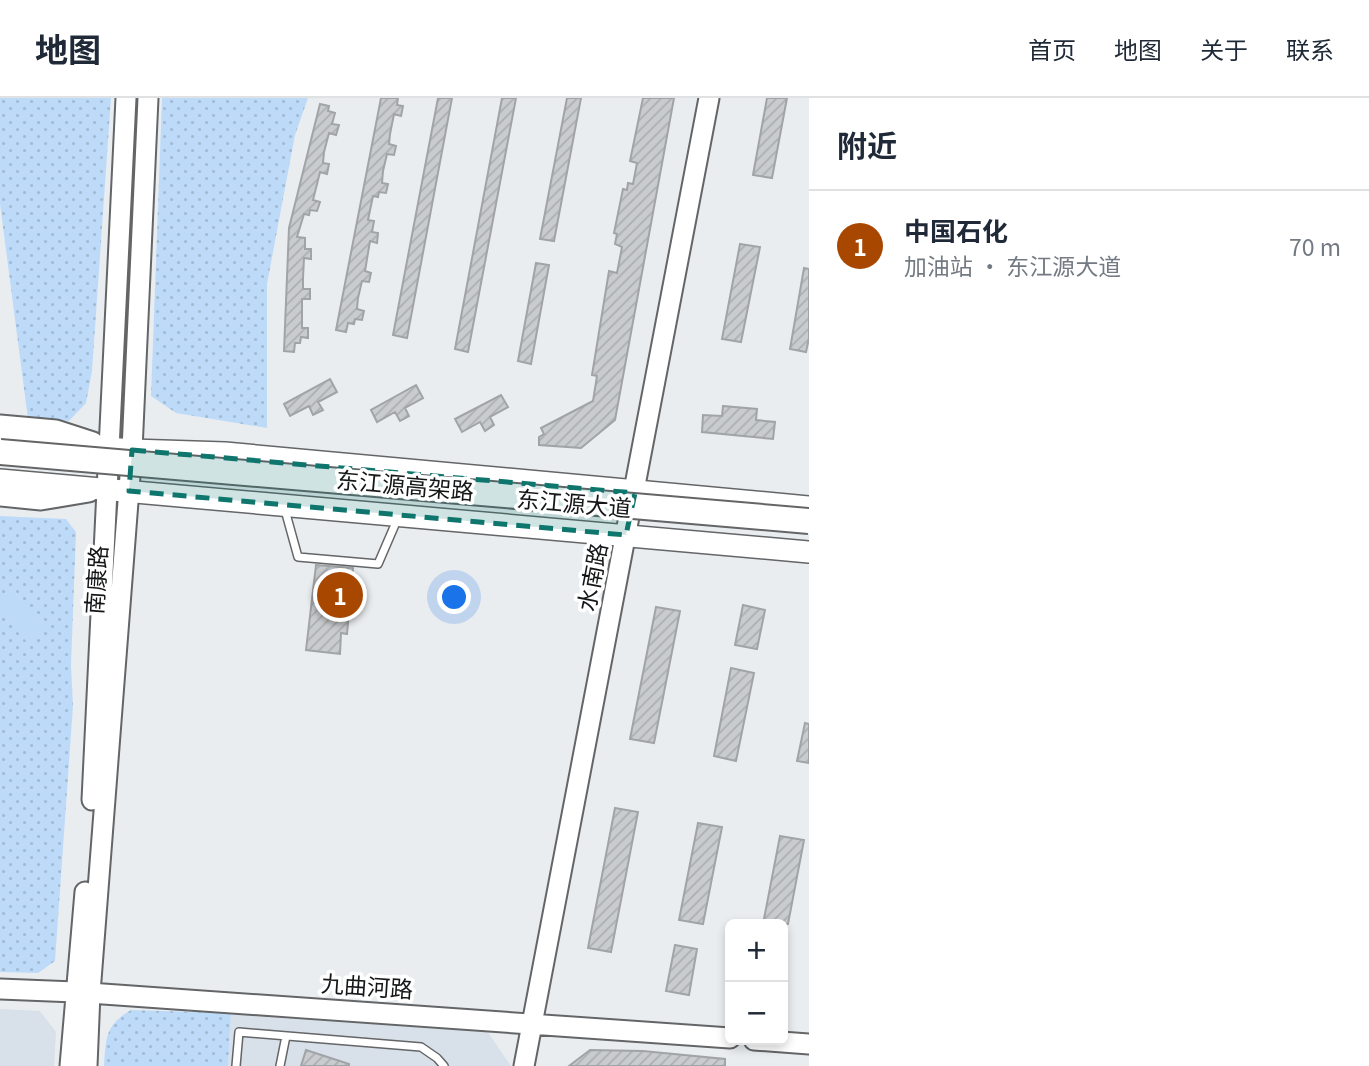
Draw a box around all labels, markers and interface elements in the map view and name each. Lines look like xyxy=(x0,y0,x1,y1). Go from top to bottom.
text: 地图 xyxy=(35,24,101,72)
text: 首页 xyxy=(1028,31,1076,66)
text: 地图 xyxy=(1114,31,1162,66)
text: 关于 xyxy=(1200,31,1248,66)
text: 联系 xyxy=(1286,31,1334,66)
text: 附近 xyxy=(837,122,897,166)
text: 中国石化 xyxy=(904,211,1008,248)
text: 1 xyxy=(853,229,867,263)
text: 70 m xyxy=(1289,229,1341,263)
text: 加油站 · 东江源大道 xyxy=(904,248,1121,282)
street label: 东江源高架路 xyxy=(335,461,475,507)
street label: 东江源大道 xyxy=(515,480,633,524)
street label: 水南路 xyxy=(568,540,614,614)
street label: 南康路 xyxy=(76,544,114,615)
pin: 1 xyxy=(317,569,363,621)
your location xyxy=(437,580,471,614)
map controls xyxy=(725,919,788,1045)
button: + xyxy=(725,919,788,982)
street label: 九曲河路 xyxy=(320,965,414,1005)
button: − xyxy=(725,982,788,1045)

